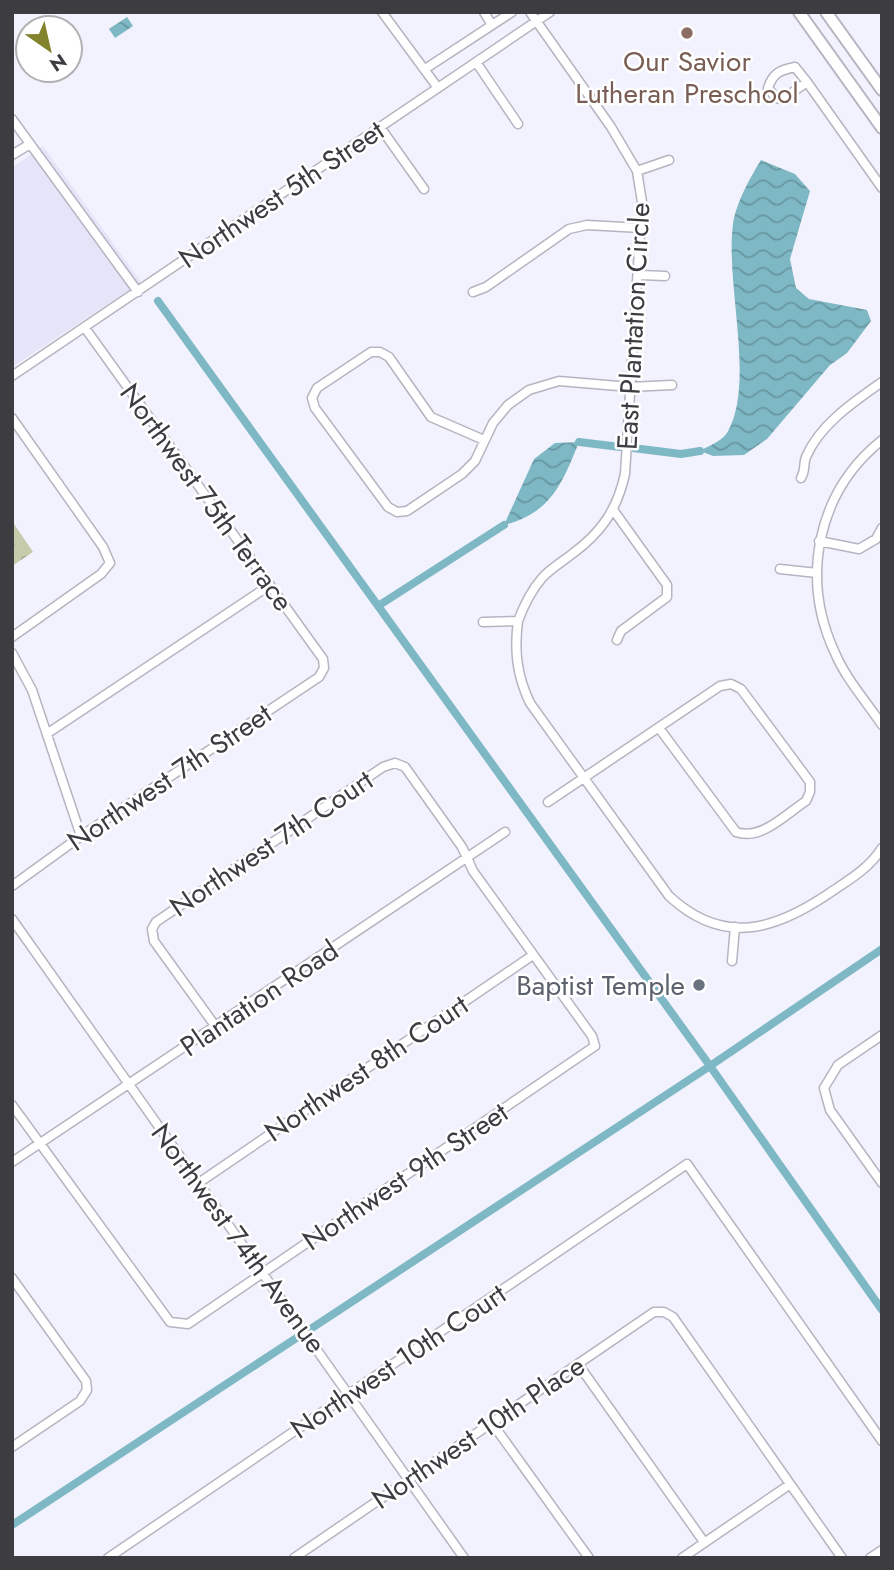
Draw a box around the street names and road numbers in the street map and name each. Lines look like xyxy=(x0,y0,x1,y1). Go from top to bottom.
street label: Northwest 5th Street xyxy=(170,110,392,278)
street label: East Plantation Circle xyxy=(607,201,660,451)
street label: Northwest 75th Terrace xyxy=(110,375,303,620)
street label: Northwest 7th Street xyxy=(59,694,280,861)
street label: Northwest 7th Court xyxy=(161,760,381,927)
street label: Plantation Road xyxy=(172,930,347,1067)
street label: Northwest 8th Court xyxy=(256,985,477,1152)
street label: Northwest 9th Street xyxy=(294,1092,516,1261)
street label: Northwest 74th Avenue xyxy=(141,1115,336,1362)
street label: Northwest 10th Court xyxy=(282,1274,514,1449)
street label: Northwest 10th Place xyxy=(363,1346,593,1519)

